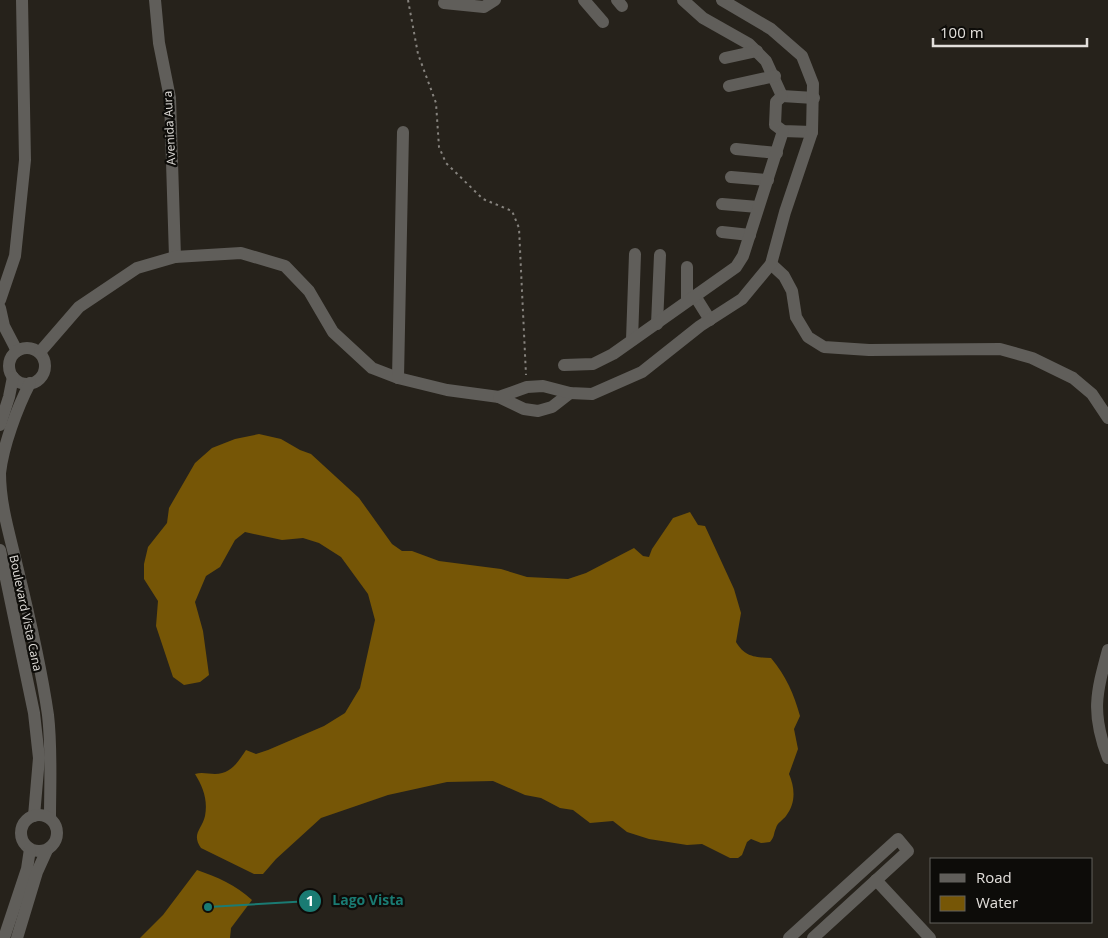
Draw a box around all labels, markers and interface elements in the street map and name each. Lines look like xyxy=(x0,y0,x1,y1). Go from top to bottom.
scale bar xyxy=(933,15,1087,47)
text: 100 m xyxy=(940,22,984,42)
street label: Avenida Aura xyxy=(159,90,179,166)
street label: Boulevard Vista Cana xyxy=(5,553,47,673)
legend xyxy=(930,858,1093,923)
text: Road xyxy=(976,867,1012,887)
callout: Lago Vista xyxy=(298,886,414,915)
text: 1 xyxy=(306,890,314,910)
text: Lago Vista xyxy=(332,890,404,909)
text: Water xyxy=(976,892,1018,912)

